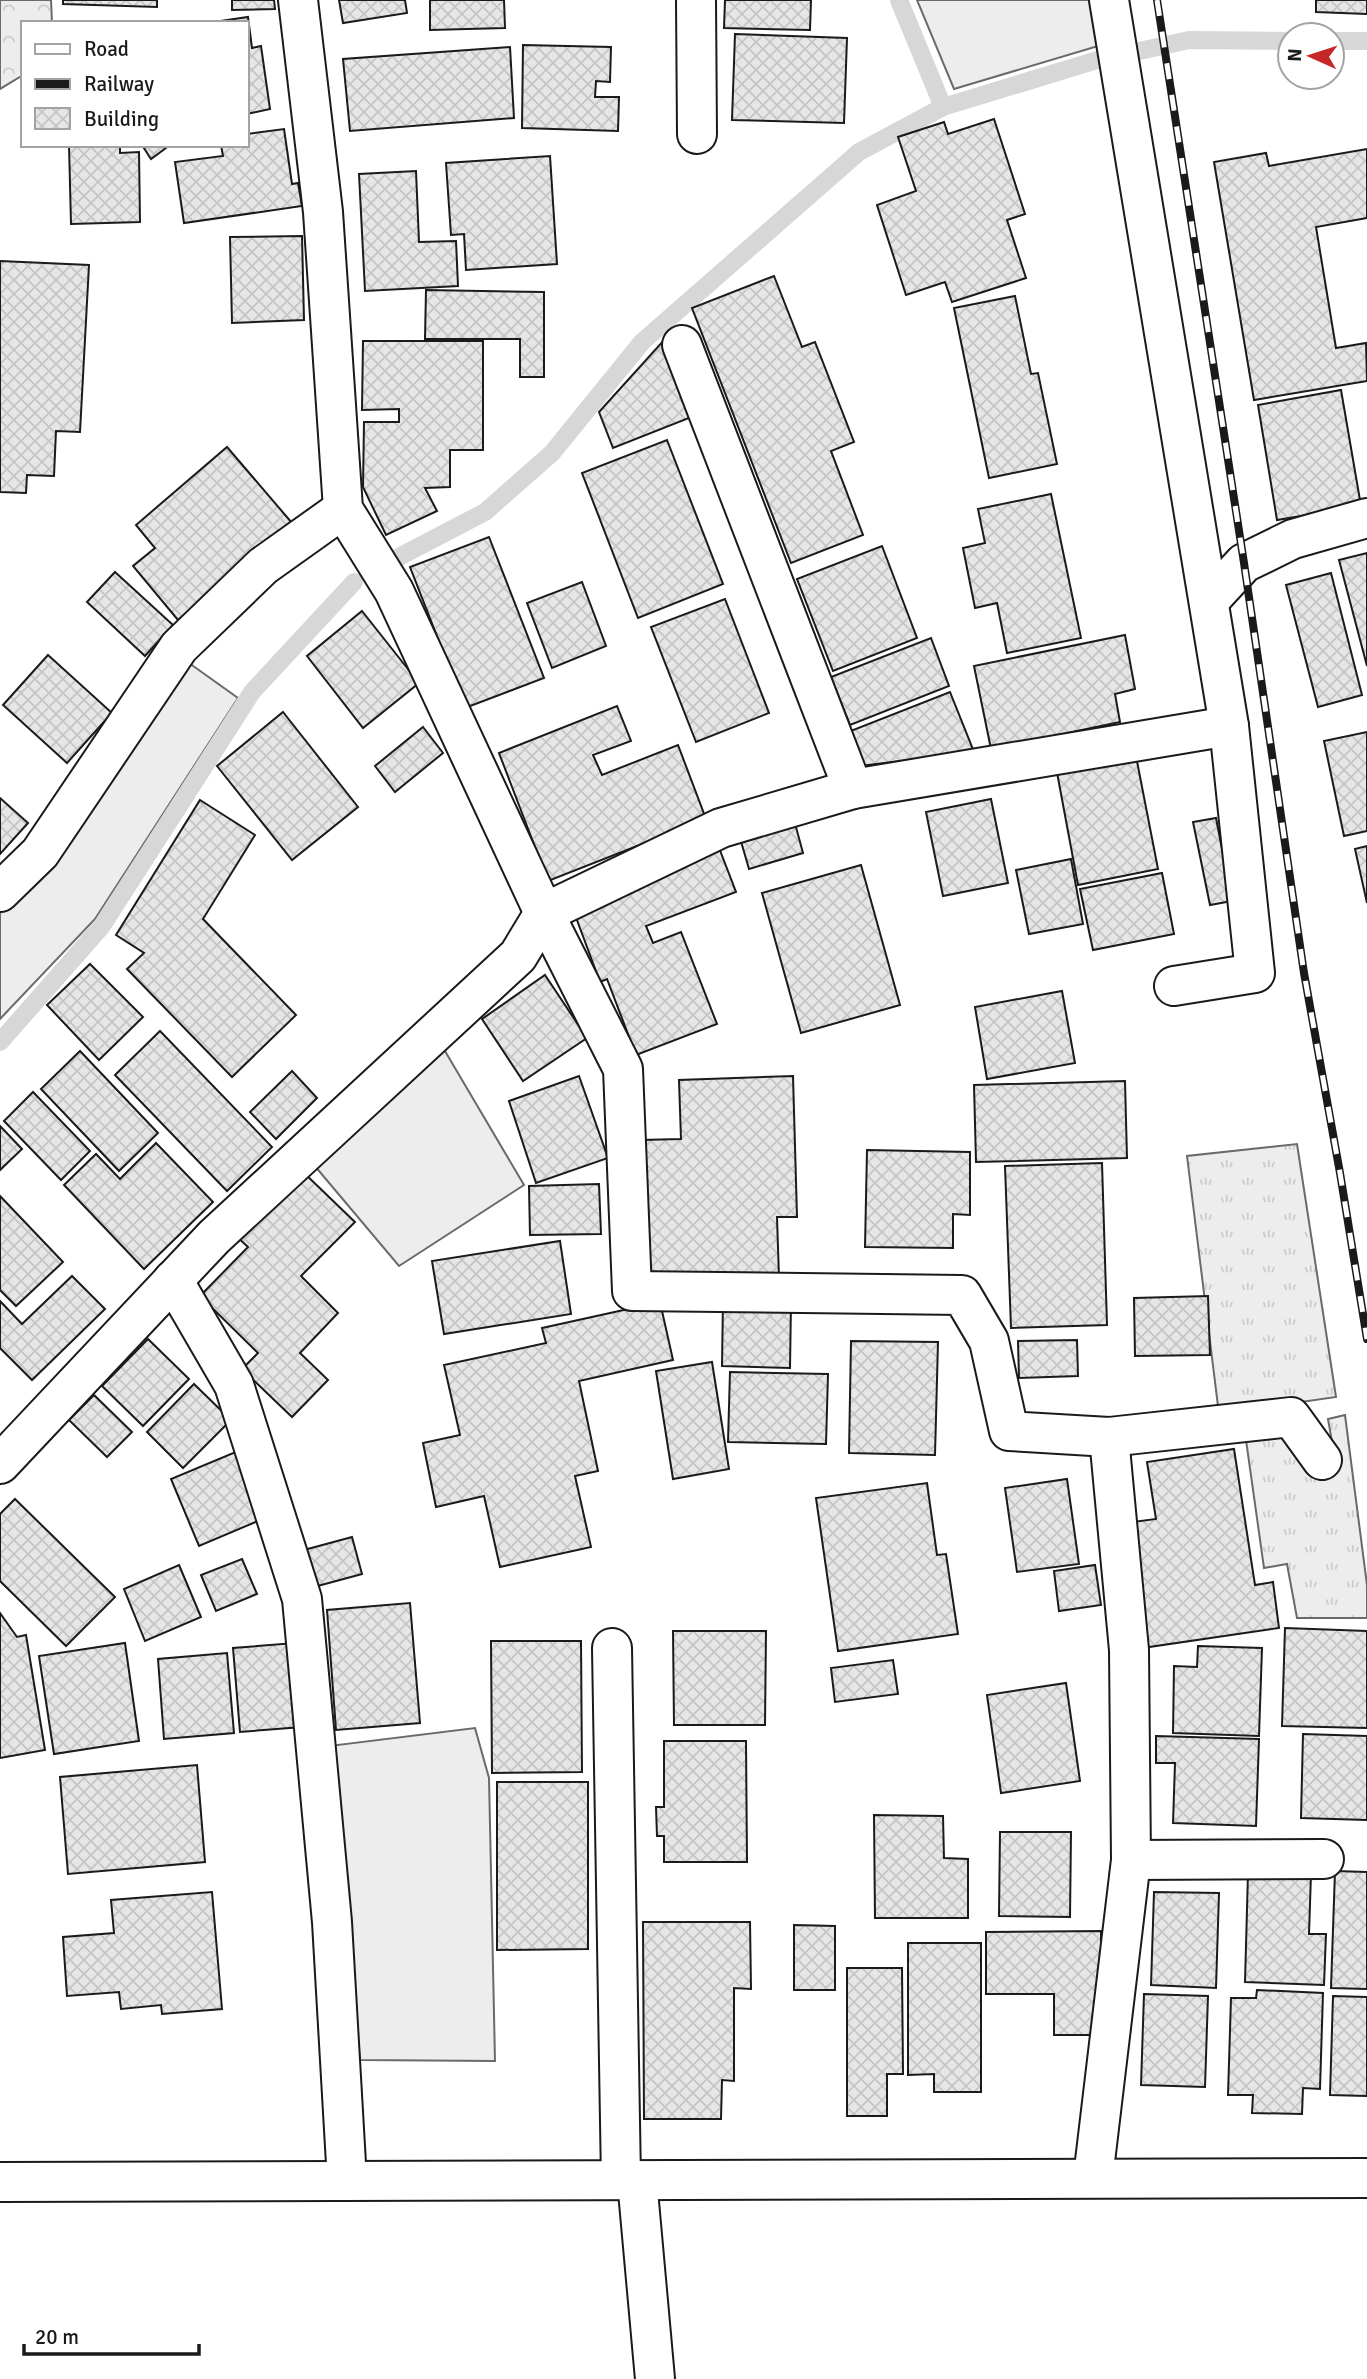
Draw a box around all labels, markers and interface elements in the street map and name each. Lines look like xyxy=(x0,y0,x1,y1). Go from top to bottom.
legend xyxy=(21,21,248,147)
north arrow xyxy=(1276,21,1346,91)
text: Road xyxy=(84,36,129,62)
text: N xyxy=(1283,48,1307,62)
text: Railway xyxy=(84,71,154,97)
text: Building xyxy=(84,106,159,132)
scale bar xyxy=(24,2312,200,2356)
text: 20 m xyxy=(35,2324,79,2350)

